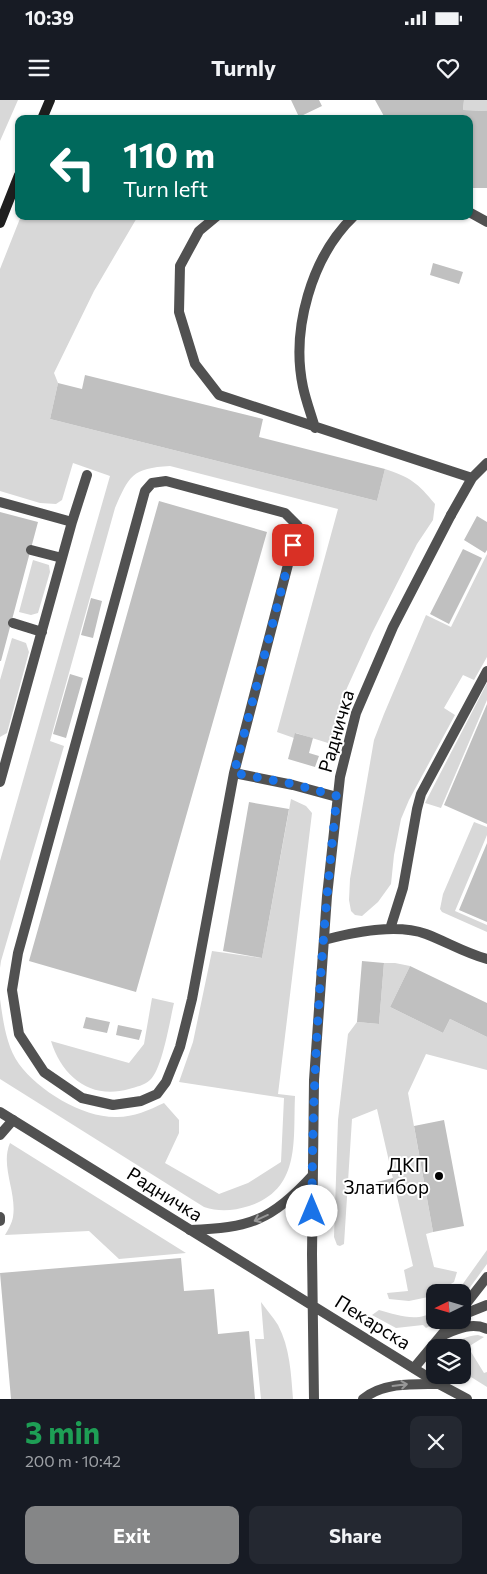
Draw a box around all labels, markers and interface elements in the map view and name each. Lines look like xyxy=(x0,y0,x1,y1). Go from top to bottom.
text: 10:39 xyxy=(25,6,74,29)
icon: menu xyxy=(25,54,53,82)
text: Turnly xyxy=(211,54,276,81)
icon: heart xyxy=(434,54,462,82)
text: 110 m xyxy=(123,132,215,175)
icon: left xyxy=(40,135,105,200)
text: Turn left xyxy=(123,175,208,202)
pin xyxy=(272,524,314,566)
icon: arrive xyxy=(279,531,307,559)
street label: Радничка xyxy=(313,687,358,775)
place label: ДКП Златибор xyxy=(343,1153,429,1198)
street label: Радничка xyxy=(123,1161,207,1226)
marker: ДКП Златибор xyxy=(433,1170,445,1182)
position arrow xyxy=(285,1184,337,1236)
one-way arrow xyxy=(254,1213,269,1223)
north arrow xyxy=(426,1284,471,1329)
map controls xyxy=(426,1284,471,1384)
street label: Пекарска xyxy=(331,1289,415,1354)
button: layers xyxy=(426,1339,471,1384)
one-way arrow xyxy=(391,1380,407,1390)
text: 3 min xyxy=(25,1413,100,1450)
button: close xyxy=(410,1416,462,1468)
text: 200 m · 10:42 xyxy=(25,1451,121,1470)
button: Exit xyxy=(25,1506,239,1564)
button: Share xyxy=(249,1506,462,1564)

